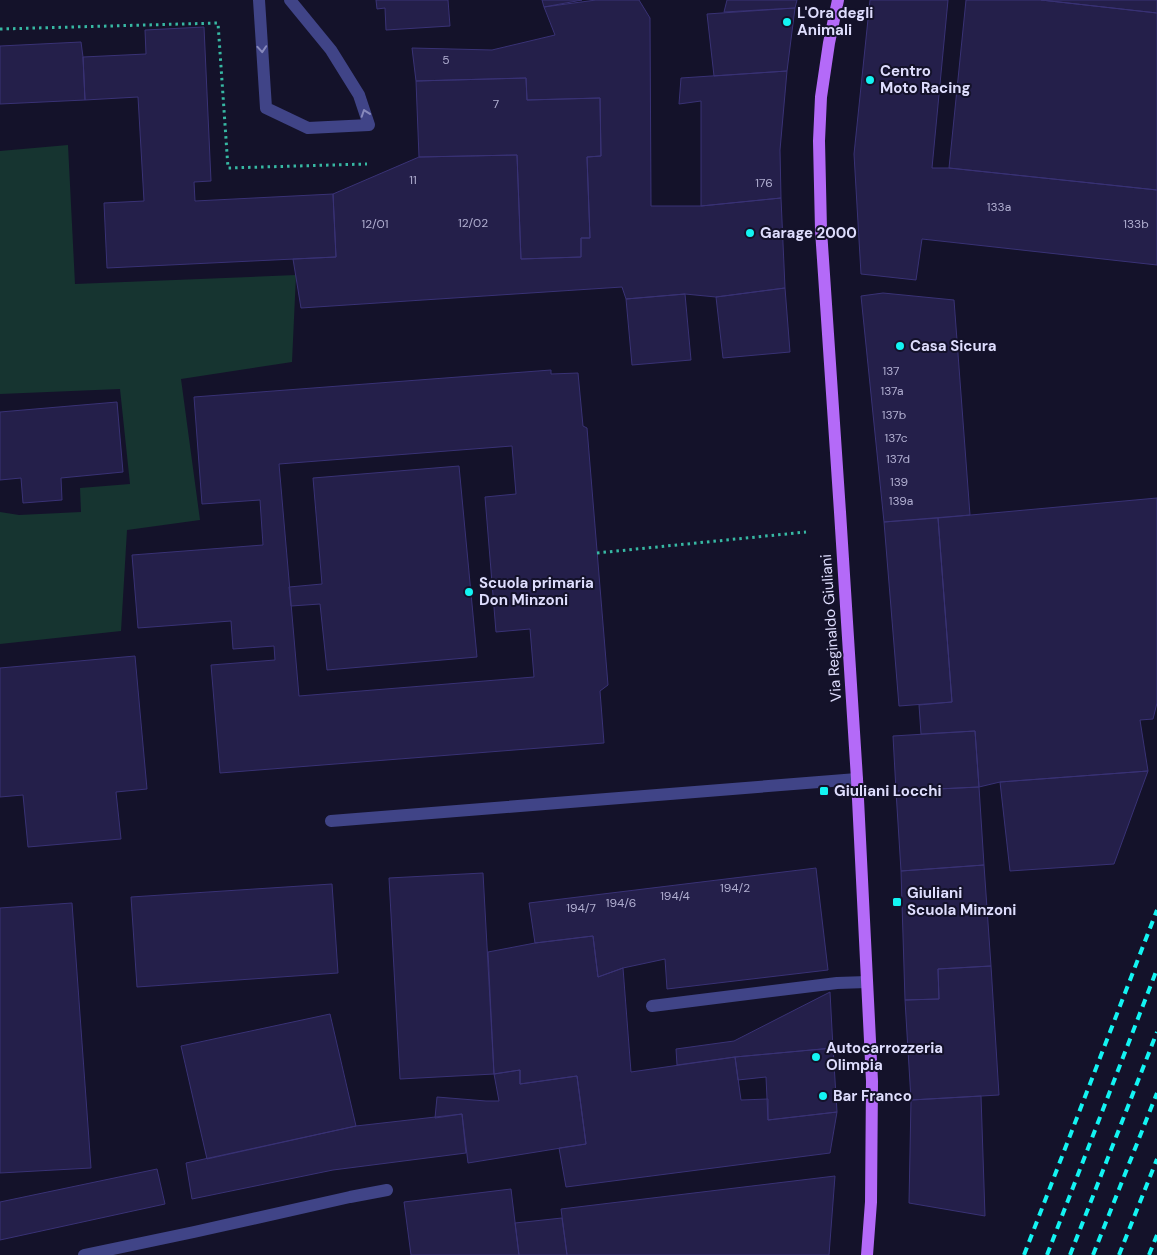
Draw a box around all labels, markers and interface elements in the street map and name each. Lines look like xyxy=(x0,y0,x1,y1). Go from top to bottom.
place label: L'Ora degli Animali xyxy=(797,3,873,40)
marker: L'Ora degli Animali xyxy=(781,16,793,28)
one-way arrow xyxy=(257,45,268,53)
house number: 5 xyxy=(442,52,450,68)
place label: Centro Moto Racing xyxy=(880,61,971,98)
marker: Centro Moto Racing xyxy=(864,74,876,86)
house number: 7 xyxy=(493,96,499,112)
one-way arrow xyxy=(361,109,371,118)
house number: 11 xyxy=(409,172,417,188)
house number: 176 xyxy=(755,175,773,191)
house number: 133a xyxy=(987,199,1011,215)
house number: 12/02 xyxy=(458,215,488,231)
house number: 12/01 xyxy=(361,216,389,232)
house number: 133b xyxy=(1123,216,1149,232)
place label: Garage 2000 xyxy=(760,223,857,243)
marker: Garage 2000 xyxy=(744,227,756,239)
place label: Casa Sicura xyxy=(910,336,997,356)
marker: Casa Sicura xyxy=(894,340,906,352)
house number: 137 xyxy=(882,363,900,379)
house number: 137a xyxy=(880,383,904,399)
house number: 137b xyxy=(882,407,906,423)
house number: 137c xyxy=(884,430,908,446)
house number: 137d xyxy=(886,451,910,467)
house number: 139 xyxy=(890,474,908,490)
house number: 139a xyxy=(889,493,913,509)
street label: Via Reginaldo Giuliani xyxy=(816,553,846,703)
place label: Scuola primaria Don Minzoni xyxy=(479,573,594,610)
marker: Scuola primaria Don Minzoni xyxy=(463,586,475,598)
place label: Giuliani Locchi xyxy=(834,781,942,801)
marker: Giuliani Locchi xyxy=(818,785,830,797)
house number: 194/2 xyxy=(720,880,750,896)
place label: Giuliani Scuola Minzoni xyxy=(907,883,1016,920)
house number: 194/4 xyxy=(660,888,690,904)
house number: 194/6 xyxy=(606,895,636,911)
marker: Giuliani Scuola Minzoni xyxy=(891,896,903,908)
house number: 194/7 xyxy=(566,900,596,916)
place label: Autocarrozzeria Olimpia xyxy=(826,1038,943,1075)
marker: Autocarrozzeria Olimpia xyxy=(810,1051,822,1063)
place label: Bar Franco xyxy=(833,1086,912,1106)
marker: Bar Franco xyxy=(817,1090,829,1102)

